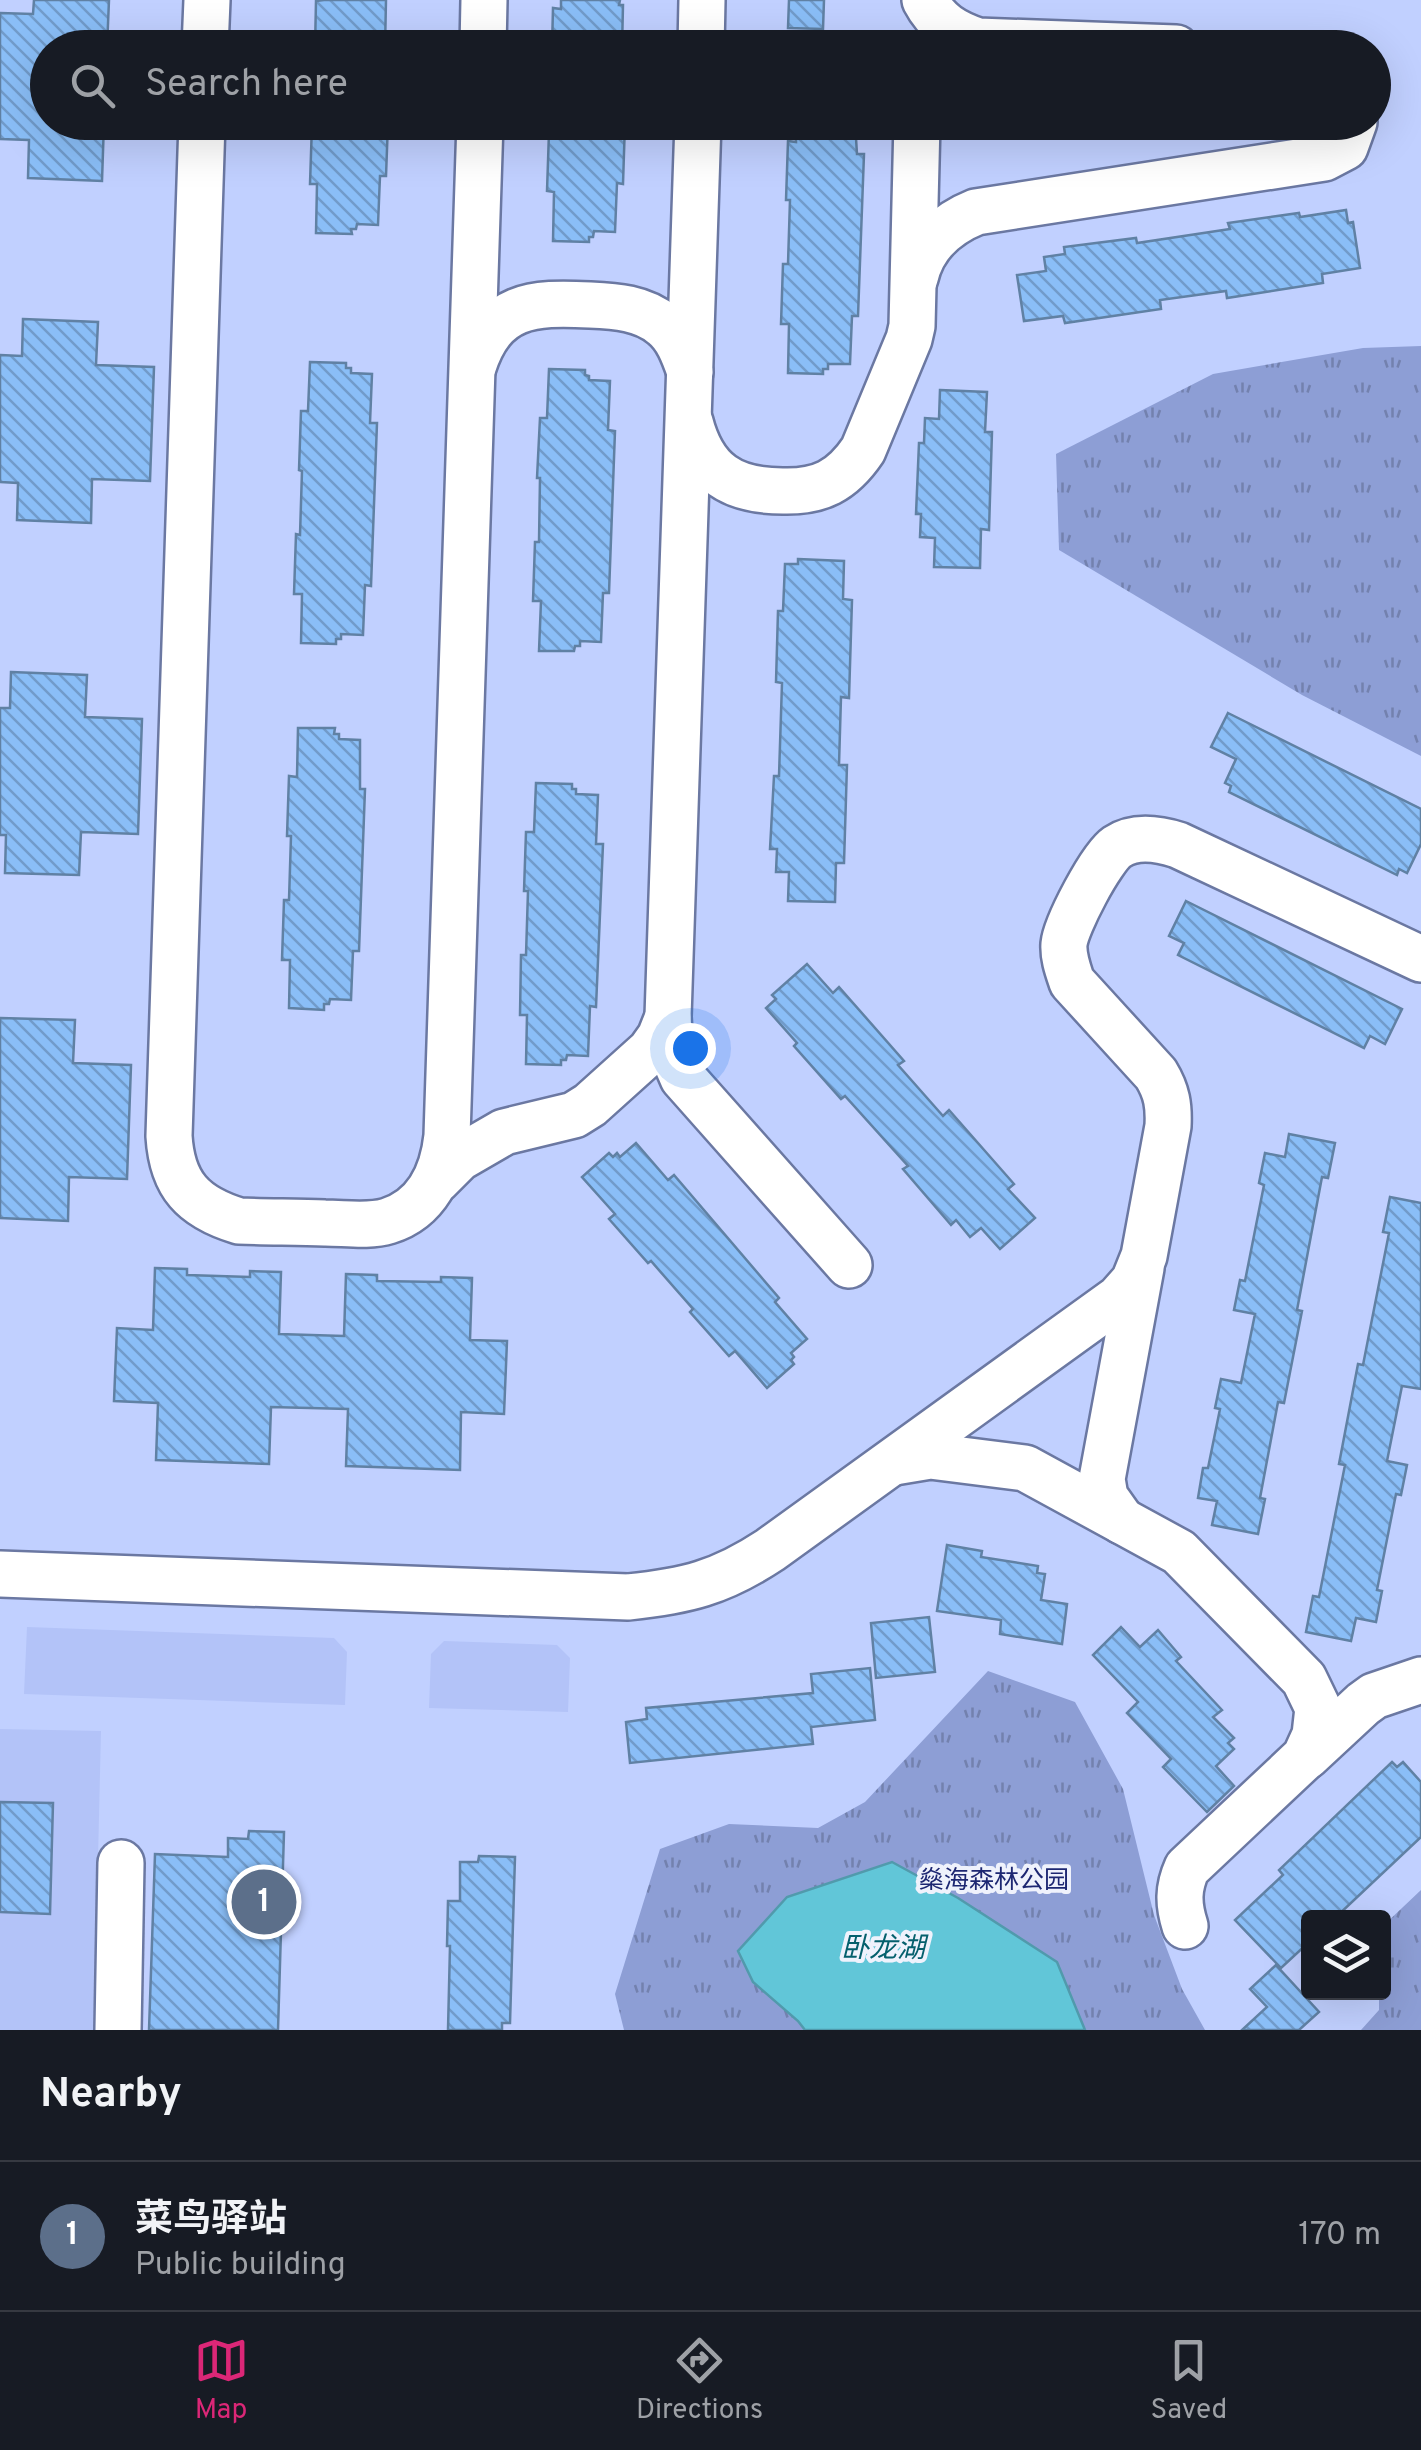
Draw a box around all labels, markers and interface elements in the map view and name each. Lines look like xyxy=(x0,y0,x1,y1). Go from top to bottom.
search box xyxy=(30,30,1391,140)
icon: search xyxy=(65,58,120,113)
text: Search here xyxy=(145,61,348,110)
your location xyxy=(665,1023,716,1074)
pin: 1 xyxy=(232,1864,296,1940)
park label: 燊海森林公园 xyxy=(919,1866,1069,1898)
map controls xyxy=(1301,1910,1391,2000)
button: layers xyxy=(1301,1910,1391,2000)
water label: 卧龙湖 xyxy=(841,1932,929,1968)
text: Nearby xyxy=(40,2069,182,2122)
text: 菜鸟驿站 xyxy=(135,2197,287,2246)
text: 1 xyxy=(66,2216,79,2256)
text: 170 m xyxy=(1298,2216,1381,2256)
text: Public building xyxy=(135,2246,346,2286)
tab: Map xyxy=(194,2333,249,2429)
tab: Directions xyxy=(636,2333,763,2429)
tab: Saved xyxy=(1150,2333,1227,2429)

